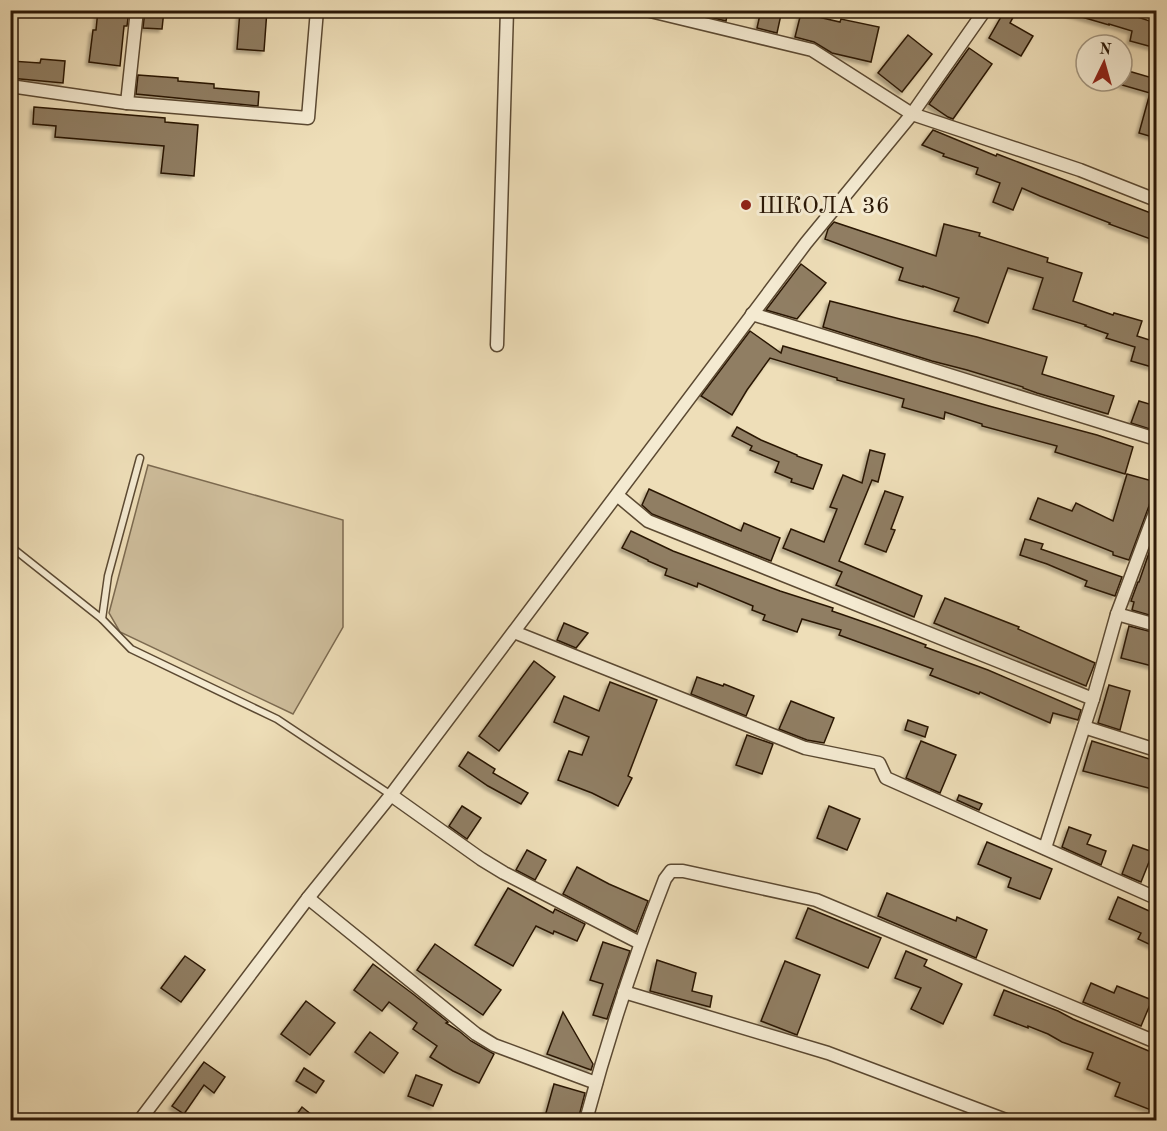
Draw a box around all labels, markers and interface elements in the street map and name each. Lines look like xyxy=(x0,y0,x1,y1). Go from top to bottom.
north arrow xyxy=(1074,33,1134,93)
text: N xyxy=(1098,42,1113,59)
place label: ШКОЛА 36 xyxy=(758,195,890,219)
marker: ШКОЛА 36 xyxy=(739,198,753,212)

